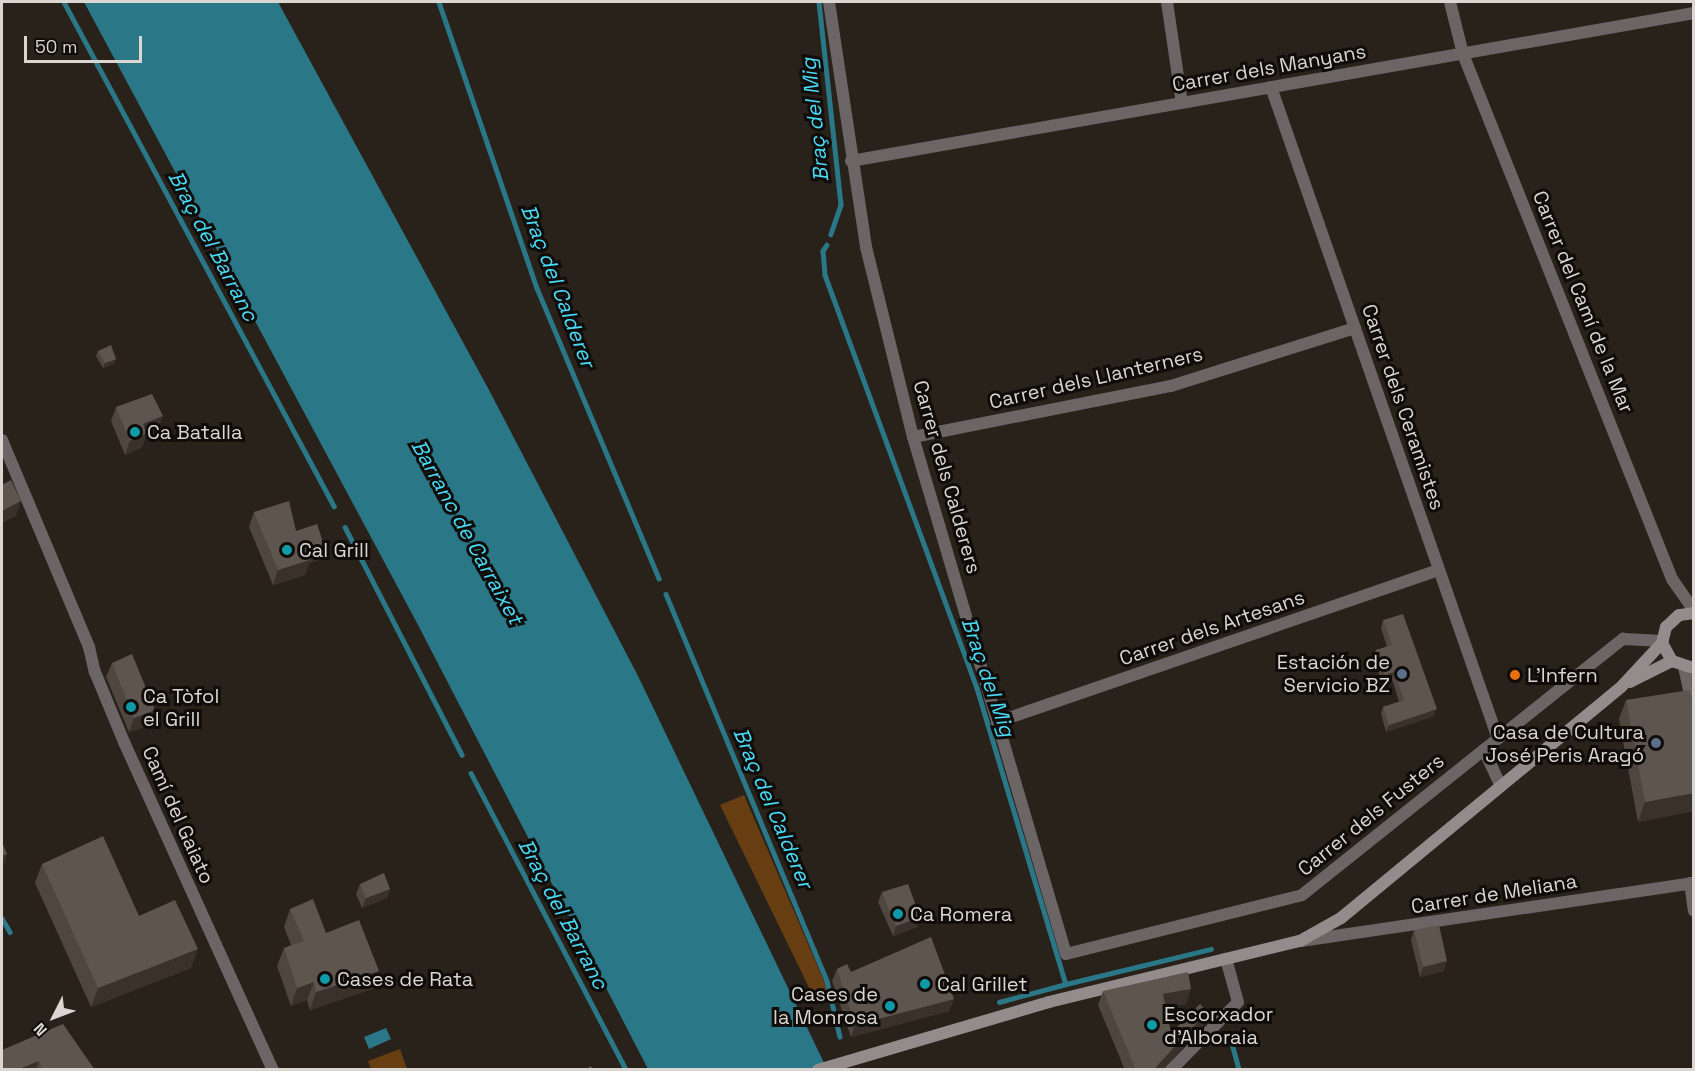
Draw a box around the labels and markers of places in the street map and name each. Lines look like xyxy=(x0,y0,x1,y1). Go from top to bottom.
place label: Ca Batalla xyxy=(147,420,243,444)
marker: Ca Batalla xyxy=(128,425,142,439)
place label: Cal Grill xyxy=(299,538,369,562)
marker: Cal Grill xyxy=(280,543,294,557)
place label: Estación de Servicio BZ xyxy=(1277,650,1390,697)
place label: L'Infern xyxy=(1527,663,1598,687)
marker: Estación de Servicio BZ xyxy=(1395,667,1409,681)
marker: L'Infern xyxy=(1508,668,1522,682)
place label: Ca Tòfol el Grill xyxy=(143,684,220,731)
marker: Ca Tòfol el Grill xyxy=(124,700,138,714)
place label: Casa de Cultura José Peris Aragó xyxy=(1485,720,1644,767)
marker: Casa de Cultura José Peris Aragó xyxy=(1649,736,1663,750)
place label: Ca Romera xyxy=(910,902,1012,926)
marker: Ca Romera xyxy=(891,907,905,921)
place label: Cases de Rata xyxy=(337,967,473,991)
marker: Cases de Rata xyxy=(318,972,332,986)
place label: Cal Grillet xyxy=(937,972,1027,996)
marker: Cal Grillet xyxy=(918,977,932,991)
place label: Cases de la Monrosa xyxy=(773,982,878,1029)
marker: Cases de la Monrosa xyxy=(883,999,897,1013)
place label: Escorxador d'Alboraia xyxy=(1164,1002,1273,1049)
marker: Escorxador d'Alboraia xyxy=(1145,1018,1159,1032)

